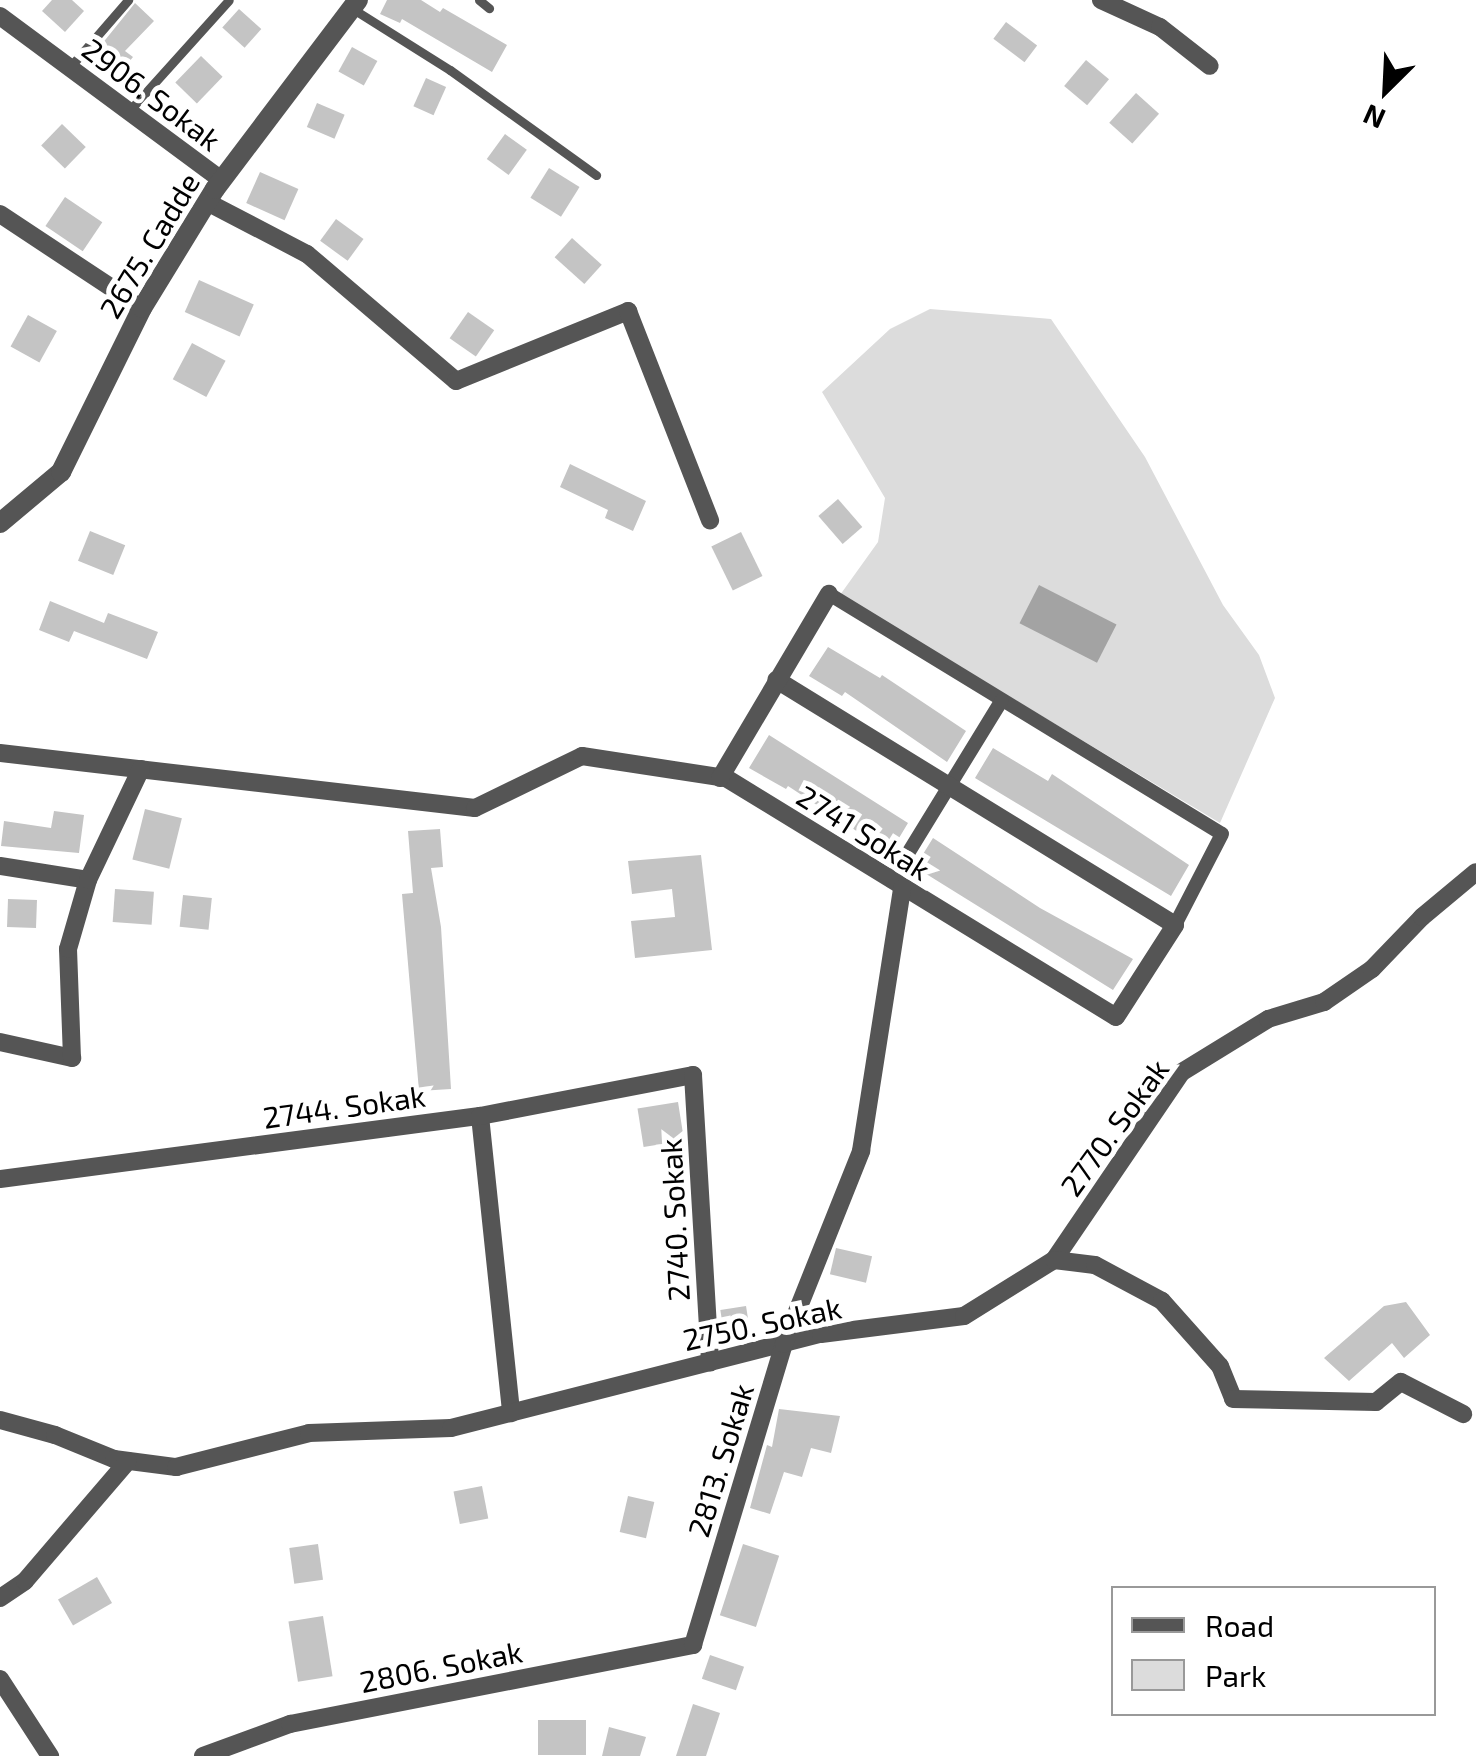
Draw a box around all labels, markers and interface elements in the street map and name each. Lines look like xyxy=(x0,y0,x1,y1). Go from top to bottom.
street label: 2906. Sokak xyxy=(76,30,228,158)
north arrow xyxy=(1336,40,1436,140)
text: N xyxy=(1358,98,1390,137)
street label: 2675. Cadde xyxy=(92,166,206,324)
street label: 2741 Sokak xyxy=(791,777,937,887)
street label: 2770. Sokak xyxy=(1052,1052,1176,1202)
street label: 2744. Sokak xyxy=(261,1077,427,1135)
street label: 2740. Sokak xyxy=(652,1138,696,1302)
street label: 2750. Sokak xyxy=(680,1289,844,1357)
street label: 2813. Sokak xyxy=(680,1379,760,1541)
legend xyxy=(1111,1586,1436,1716)
text: Road xyxy=(1205,1607,1274,1643)
street label: 2806. Sokak xyxy=(357,1633,525,1699)
text: Park xyxy=(1205,1657,1266,1693)

